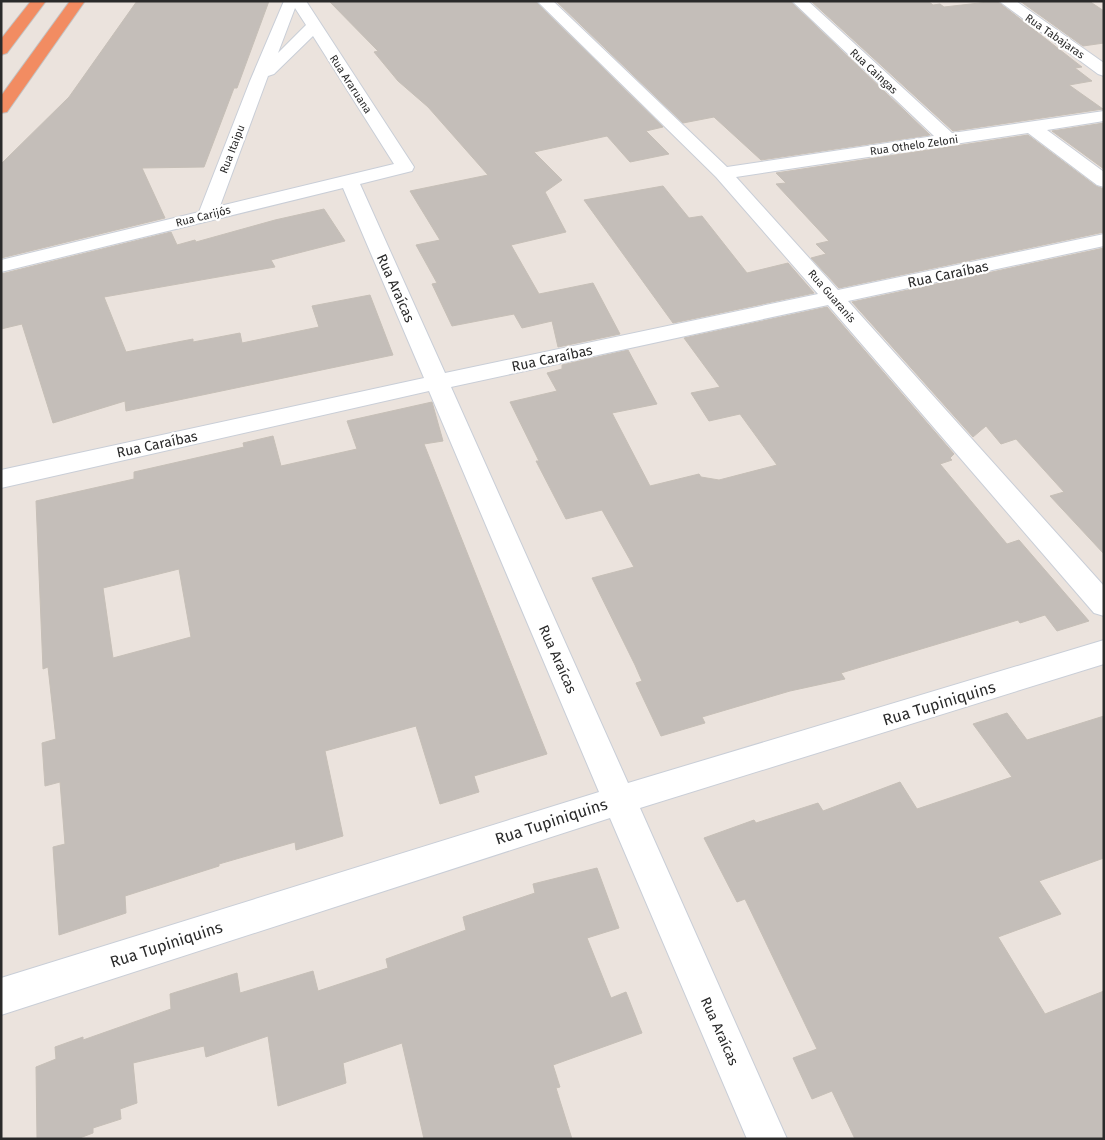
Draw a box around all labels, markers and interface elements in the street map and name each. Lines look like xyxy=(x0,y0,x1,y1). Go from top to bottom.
street label: Rua Tabajaras xyxy=(1023,11,1087,62)
street label: Rua Caingas xyxy=(847,46,900,97)
street label: Rua Araruana xyxy=(327,53,374,116)
street label: Rua Itaipu xyxy=(217,123,248,175)
street label: Rua Othelo Zeloni xyxy=(869,133,959,158)
street label: Rua Carijós xyxy=(174,203,232,230)
street label: Rua Araícas xyxy=(373,251,418,325)
street label: Rua Caraíbas xyxy=(906,258,990,291)
street label: Rua Guaranis xyxy=(805,267,858,325)
street label: Rua Caraíbas xyxy=(510,342,594,375)
street label: Rua Caraíbas xyxy=(115,428,199,461)
street label: Rua Araícas xyxy=(535,622,580,696)
street label: Rua Tupiniquins xyxy=(880,677,998,730)
street label: Rua Tupiniquins xyxy=(493,794,610,849)
street label: Rua Tupiniquins xyxy=(108,917,225,972)
street label: Rua Araícas xyxy=(697,994,742,1068)

